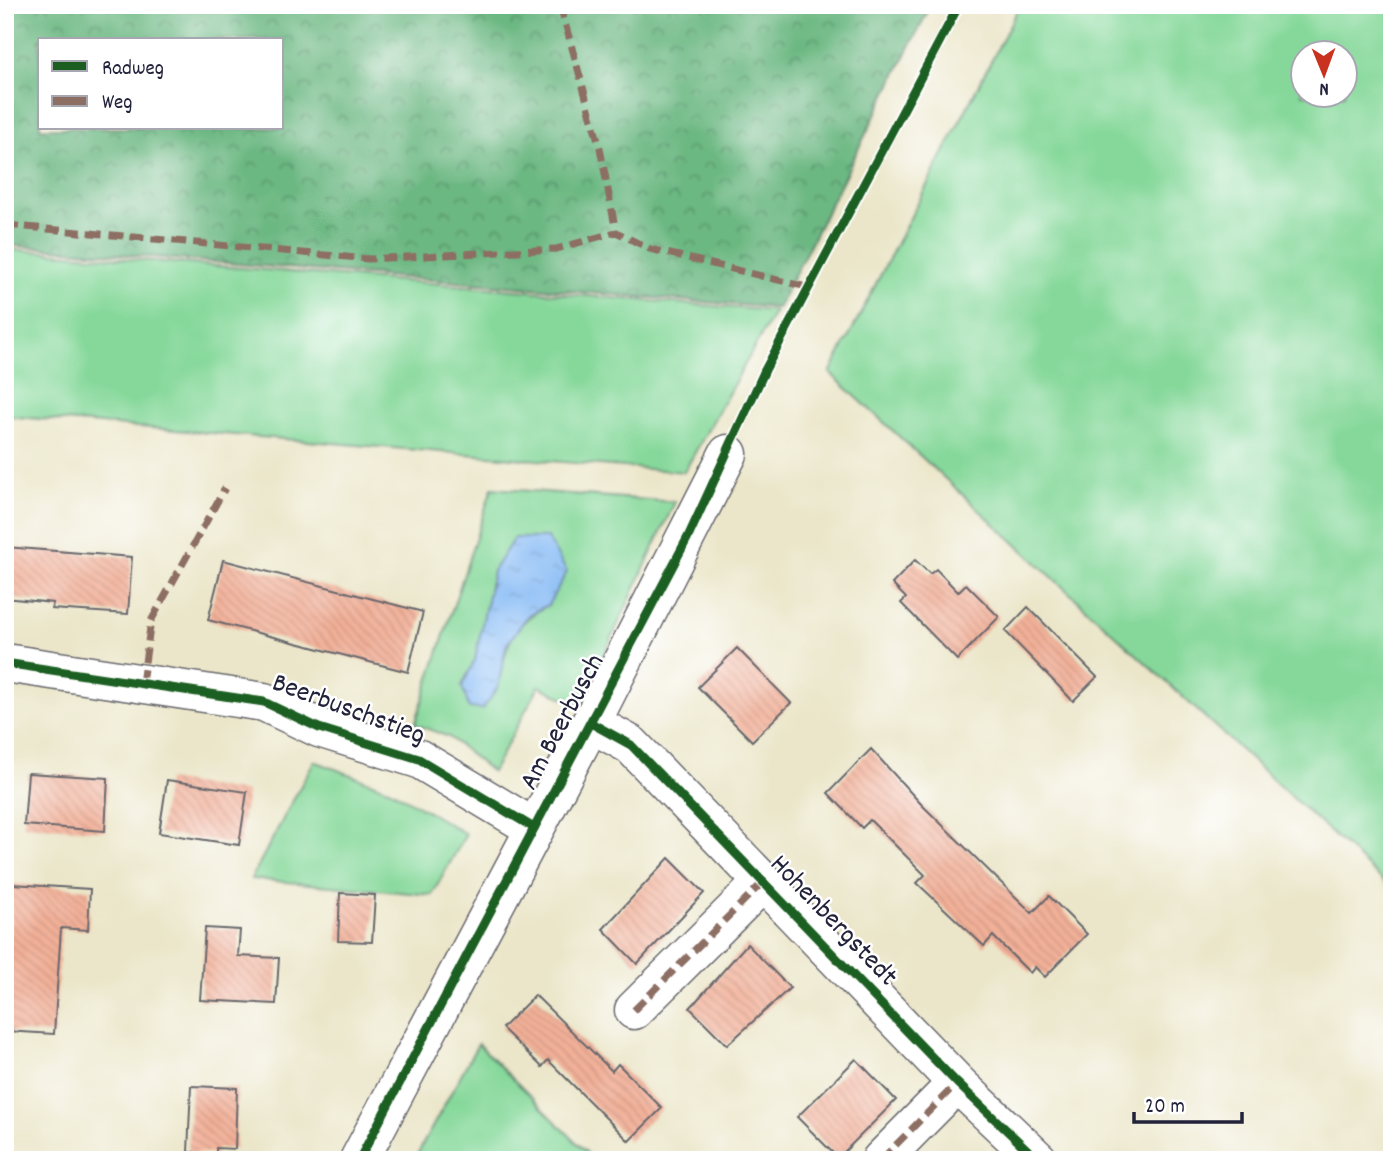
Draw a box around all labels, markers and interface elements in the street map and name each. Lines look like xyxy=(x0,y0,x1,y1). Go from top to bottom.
legend xyxy=(38,38,284,130)
north arrow xyxy=(1288,38,1358,108)
text: Radweg xyxy=(102,55,164,85)
text: N xyxy=(1319,74,1329,101)
text: Weg xyxy=(102,89,133,119)
street label: Am Beerbusch xyxy=(511,648,617,798)
street label: Beerbuschstieg xyxy=(266,665,430,757)
street label: Hohenbergstedt xyxy=(759,847,905,997)
scale bar xyxy=(1134,1081,1243,1125)
text: 20 m xyxy=(1145,1093,1185,1123)

